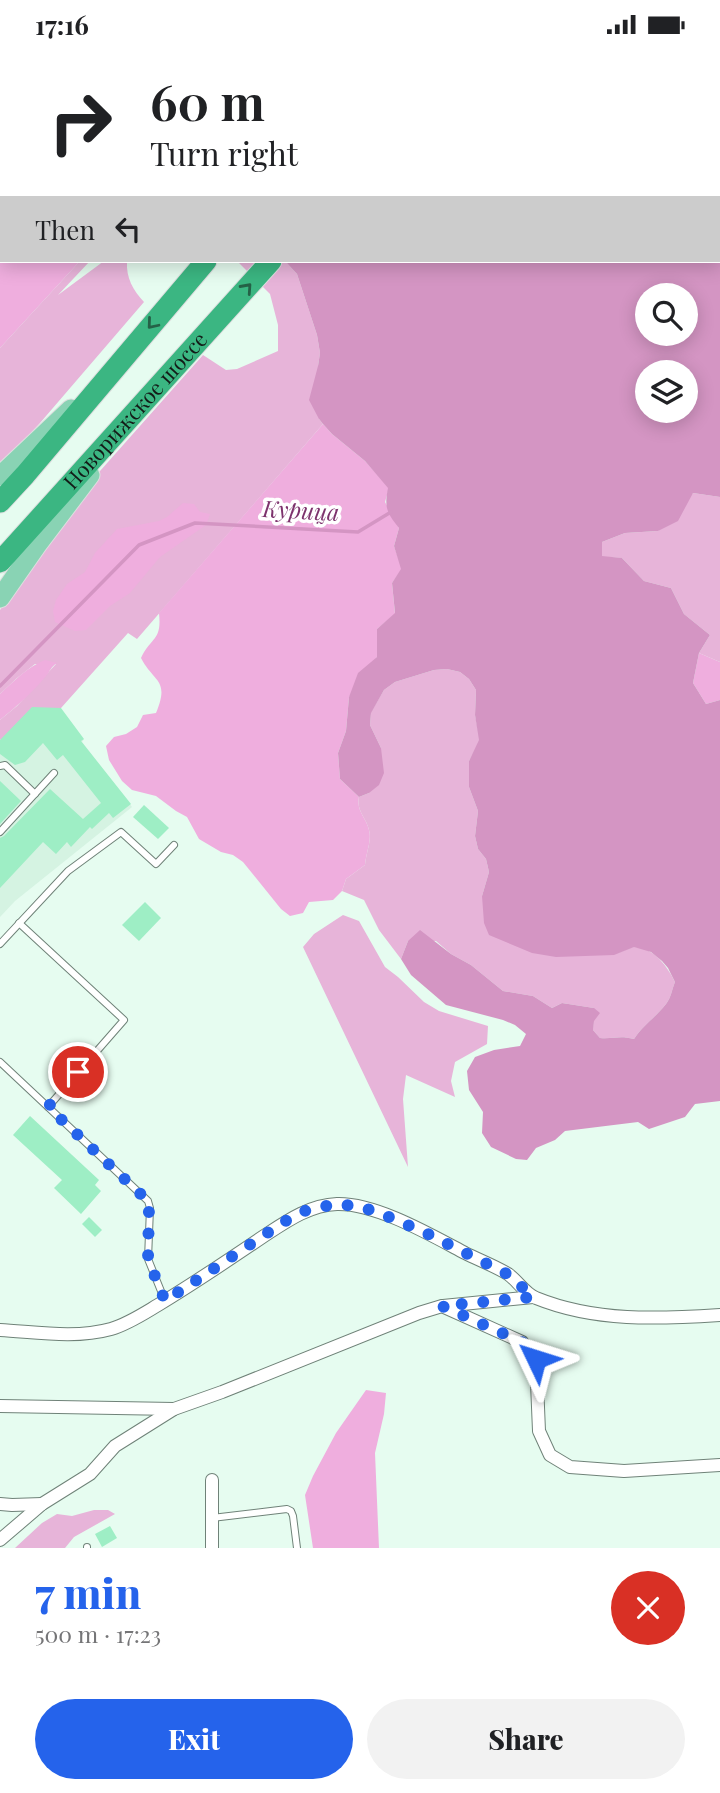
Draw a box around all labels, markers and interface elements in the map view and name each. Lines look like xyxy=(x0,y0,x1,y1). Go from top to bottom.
text: 17:16 xyxy=(35,7,89,42)
text: 60 m xyxy=(150,68,265,133)
icon: right xyxy=(35,77,126,168)
text: Turn right xyxy=(150,131,298,174)
icon: left xyxy=(109,210,147,248)
text: Then xyxy=(35,212,95,247)
one-way arrow xyxy=(238,283,251,296)
map controls xyxy=(635,283,698,423)
button: search xyxy=(635,283,698,346)
one-way arrow xyxy=(148,315,160,328)
street label: Новорижское шоссе xyxy=(56,325,212,494)
button: layers xyxy=(635,360,698,423)
water label: Курица xyxy=(261,492,340,527)
pin xyxy=(48,1042,108,1102)
icon: arrive xyxy=(59,1053,97,1091)
position arrow xyxy=(499,1322,573,1396)
text: 7 min xyxy=(35,1564,141,1620)
button: close xyxy=(611,1571,685,1645)
text: 500 m · 17:23 xyxy=(35,1618,161,1649)
button: Exit xyxy=(35,1699,353,1779)
button: Share xyxy=(367,1699,685,1779)

